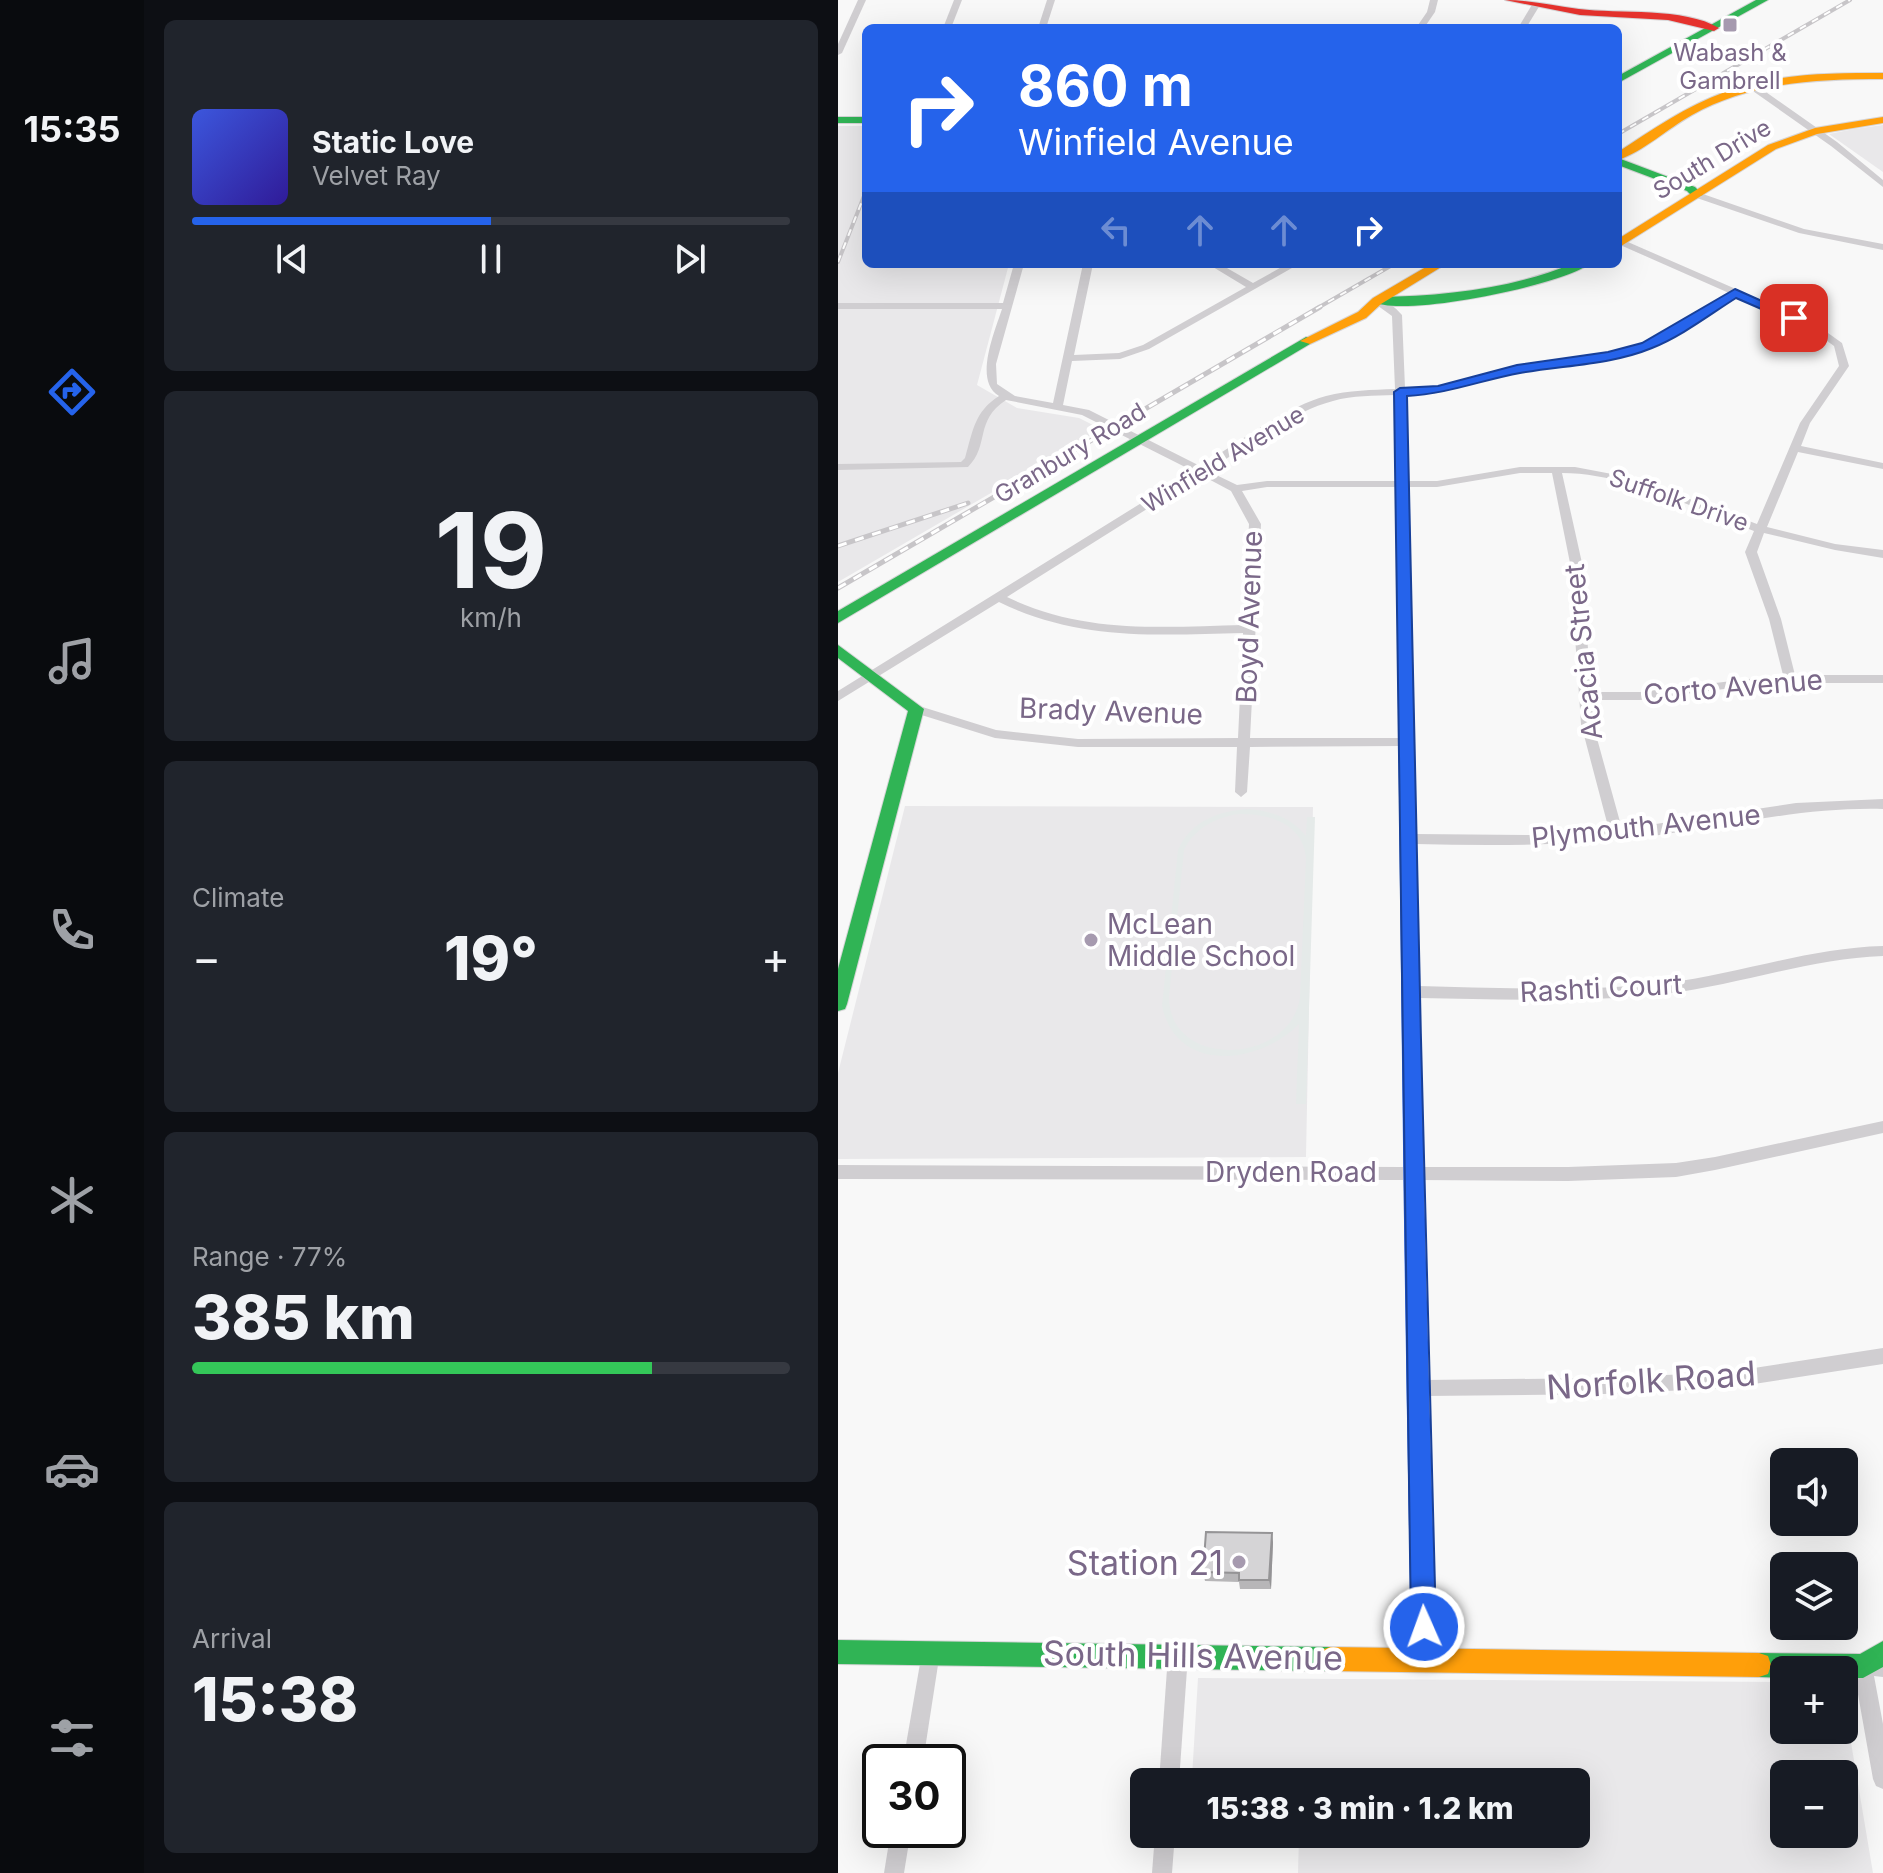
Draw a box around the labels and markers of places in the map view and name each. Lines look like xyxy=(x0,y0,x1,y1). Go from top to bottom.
marker: Wabash & Gambrell xyxy=(1721,16,1739,34)
place label: Wabash & Gambrell xyxy=(1673,38,1787,95)
pin xyxy=(1760,284,1828,352)
place label: McLean Middle School xyxy=(1107,907,1295,973)
marker: McLean Middle School xyxy=(1082,931,1100,949)
place label: Station 21 xyxy=(1067,1542,1223,1583)
marker: Station 21 xyxy=(1230,1553,1248,1571)

